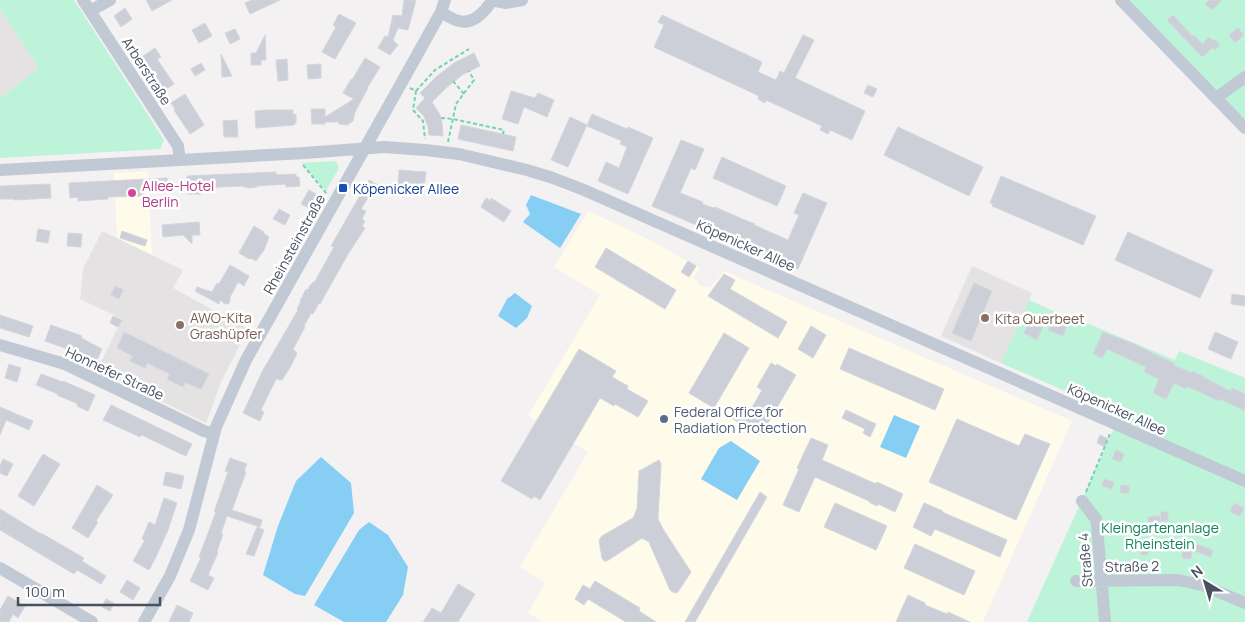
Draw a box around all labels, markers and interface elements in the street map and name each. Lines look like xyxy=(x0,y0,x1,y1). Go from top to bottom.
street label: Arberstraße xyxy=(118,33,176,109)
place label: Allee-Hotel Berlin xyxy=(142,176,214,211)
place label: Köpenicker Allee xyxy=(353,179,459,198)
marker: Köpenicker Allee xyxy=(337,182,349,194)
marker: Allee-Hotel Berlin xyxy=(126,187,138,199)
street label: Rheinsteinstraße xyxy=(259,191,329,297)
street label: Köpenicker Allee xyxy=(694,215,798,275)
place label: AWO-Kita Grashüpfer xyxy=(190,308,263,343)
place label: Kita Querbeet xyxy=(995,309,1085,328)
marker: Kita Querbeet xyxy=(979,312,991,324)
marker: AWO-Kita Grashüpfer xyxy=(174,319,186,331)
street label: Honnefer Straße xyxy=(63,342,167,404)
street label: Köpenicker Allee xyxy=(1065,379,1169,439)
place label: Federal Office for Radiation Protection xyxy=(674,402,807,437)
marker: Federal Office for Radiation Protection xyxy=(658,413,670,425)
park label: Kleingartenanlage Rheinstein xyxy=(1101,518,1219,553)
street label: Straße 4 xyxy=(1073,532,1097,588)
street label: Straße 2 xyxy=(1105,556,1159,576)
north arrow xyxy=(1180,557,1230,607)
text: N xyxy=(1187,561,1207,582)
scale bar xyxy=(18,574,160,606)
text: 100 m xyxy=(25,581,65,602)

